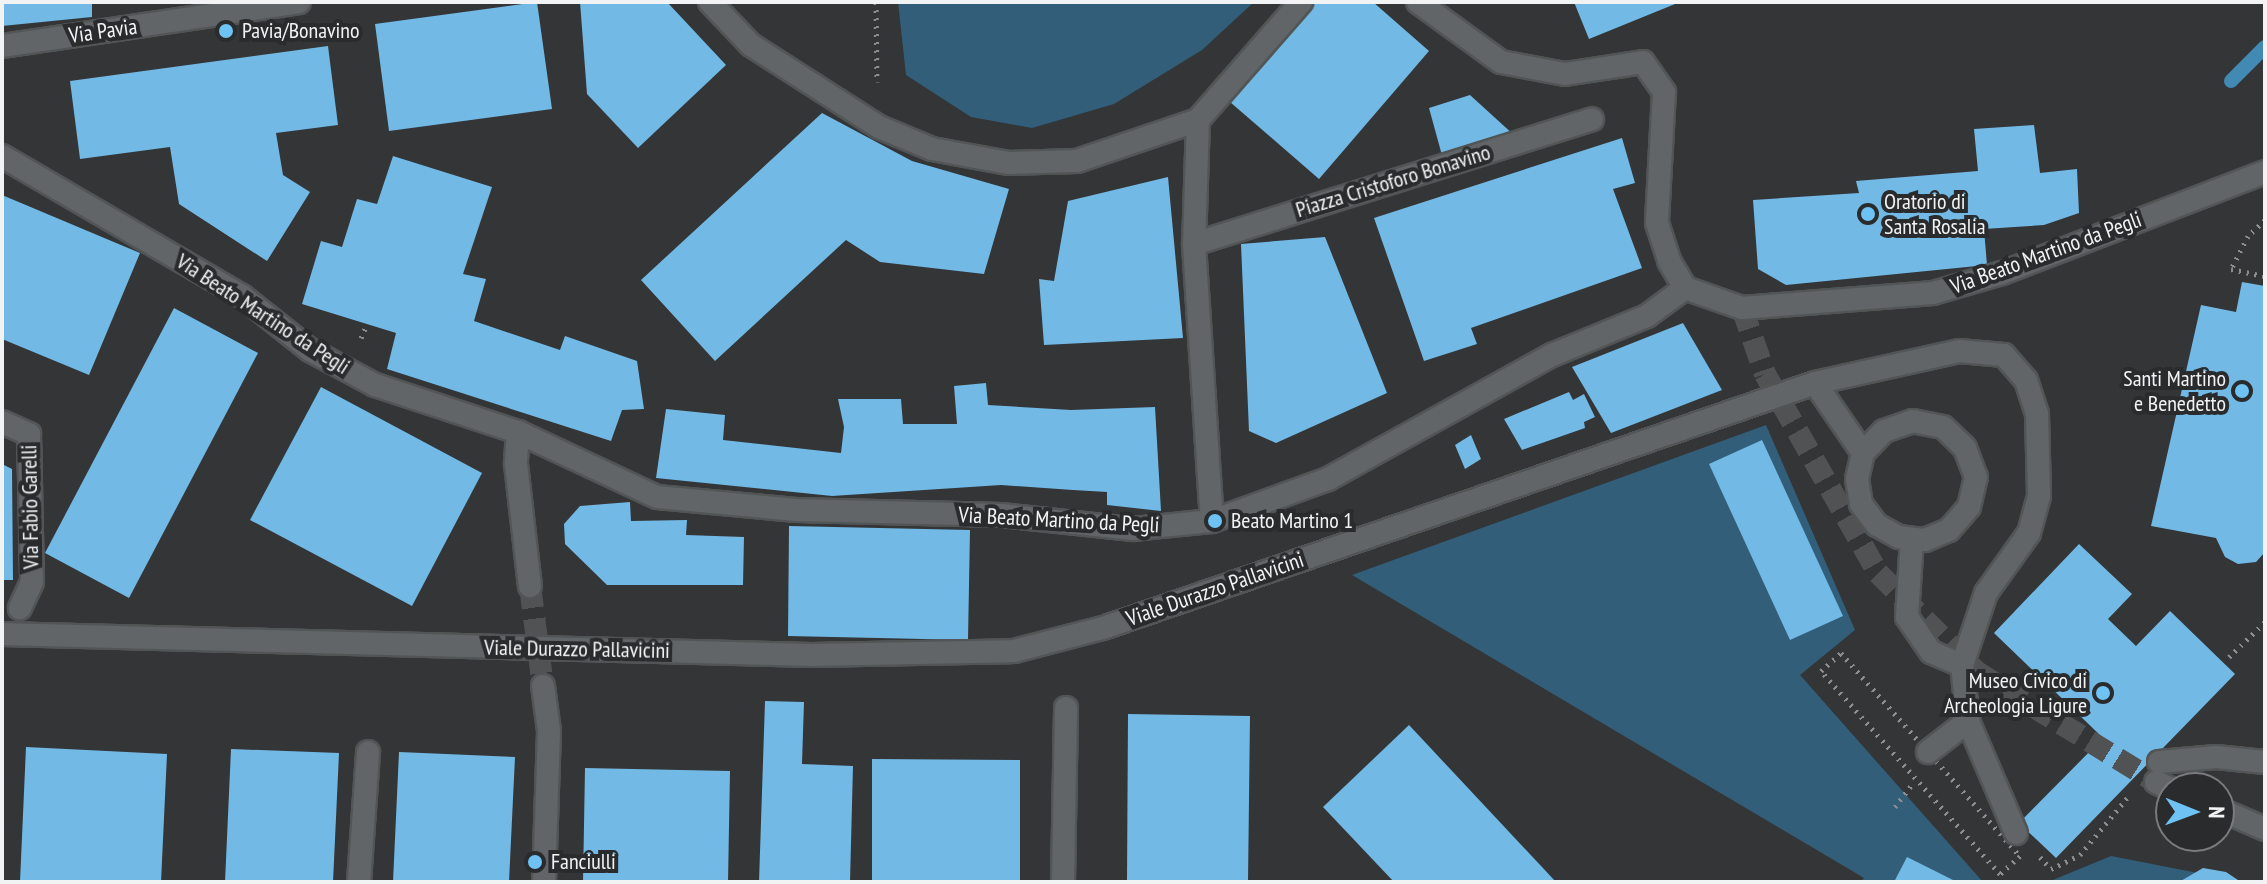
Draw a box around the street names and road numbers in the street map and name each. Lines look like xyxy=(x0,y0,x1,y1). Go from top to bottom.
street label: Via Pavia xyxy=(67,13,139,49)
street label: Piazza Cristoforo Bonavino xyxy=(1293,139,1493,223)
street label: Via Beato Martino da Pegli xyxy=(1947,206,2145,300)
street label: Via Beato Martino da Pegli xyxy=(171,248,355,380)
street label: Via Fabio Garelli xyxy=(16,444,44,570)
street label: Via Beato Martino da Pegli xyxy=(958,502,1160,538)
street label: Viale Durazzo Pallavicini xyxy=(1123,546,1307,632)
street label: Viale Durazzo Pallavicini xyxy=(484,634,670,664)

